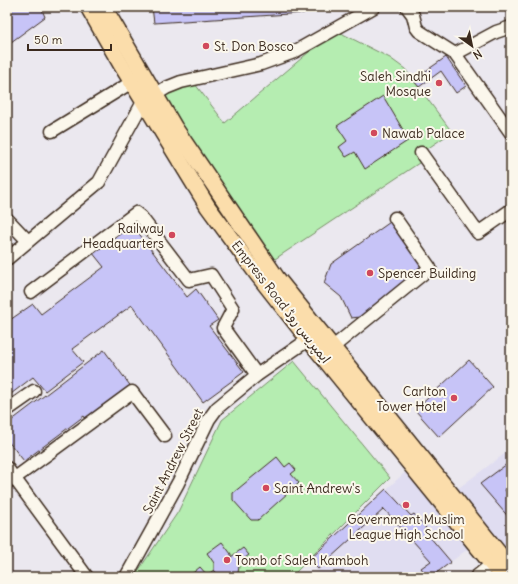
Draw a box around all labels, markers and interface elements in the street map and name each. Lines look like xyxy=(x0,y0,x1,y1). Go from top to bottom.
scale bar xyxy=(28,26,111,52)
north arrow xyxy=(452,26,492,66)
text: 50 m xyxy=(34,32,63,47)
place label: St. Don Bosco xyxy=(214,38,294,55)
marker: St. Don Bosco xyxy=(201,41,211,51)
text: N xyxy=(470,46,484,62)
place label: Saleh Sindhi Mosque xyxy=(360,68,431,100)
marker: Saleh Sindhi Mosque xyxy=(434,78,444,88)
place label: Nawab Palace xyxy=(382,125,465,142)
marker: Nawab Palace xyxy=(369,128,379,138)
place label: Railway Headquarters xyxy=(83,220,164,252)
marker: Railway Headquarters xyxy=(167,230,177,240)
street label: Empress Road ایمپریس روڈ xyxy=(228,237,334,367)
place label: Spencer Building xyxy=(378,265,476,282)
marker: Spencer Building xyxy=(365,268,375,278)
place label: Carlton Tower Hotel xyxy=(376,383,446,415)
marker: Carlton Tower Hotel xyxy=(449,393,459,403)
street label: Saint Andrew Street xyxy=(139,405,207,516)
place label: Saint Andrew's xyxy=(274,480,361,497)
marker: Saint Andrew's xyxy=(261,483,271,493)
marker: Government Muslim League High School xyxy=(401,500,411,510)
place label: Government Muslim League High School xyxy=(347,511,465,543)
place label: Tomb of Saleh Kamboh xyxy=(235,552,369,569)
marker: Tomb of Saleh Kamboh xyxy=(222,555,232,565)

